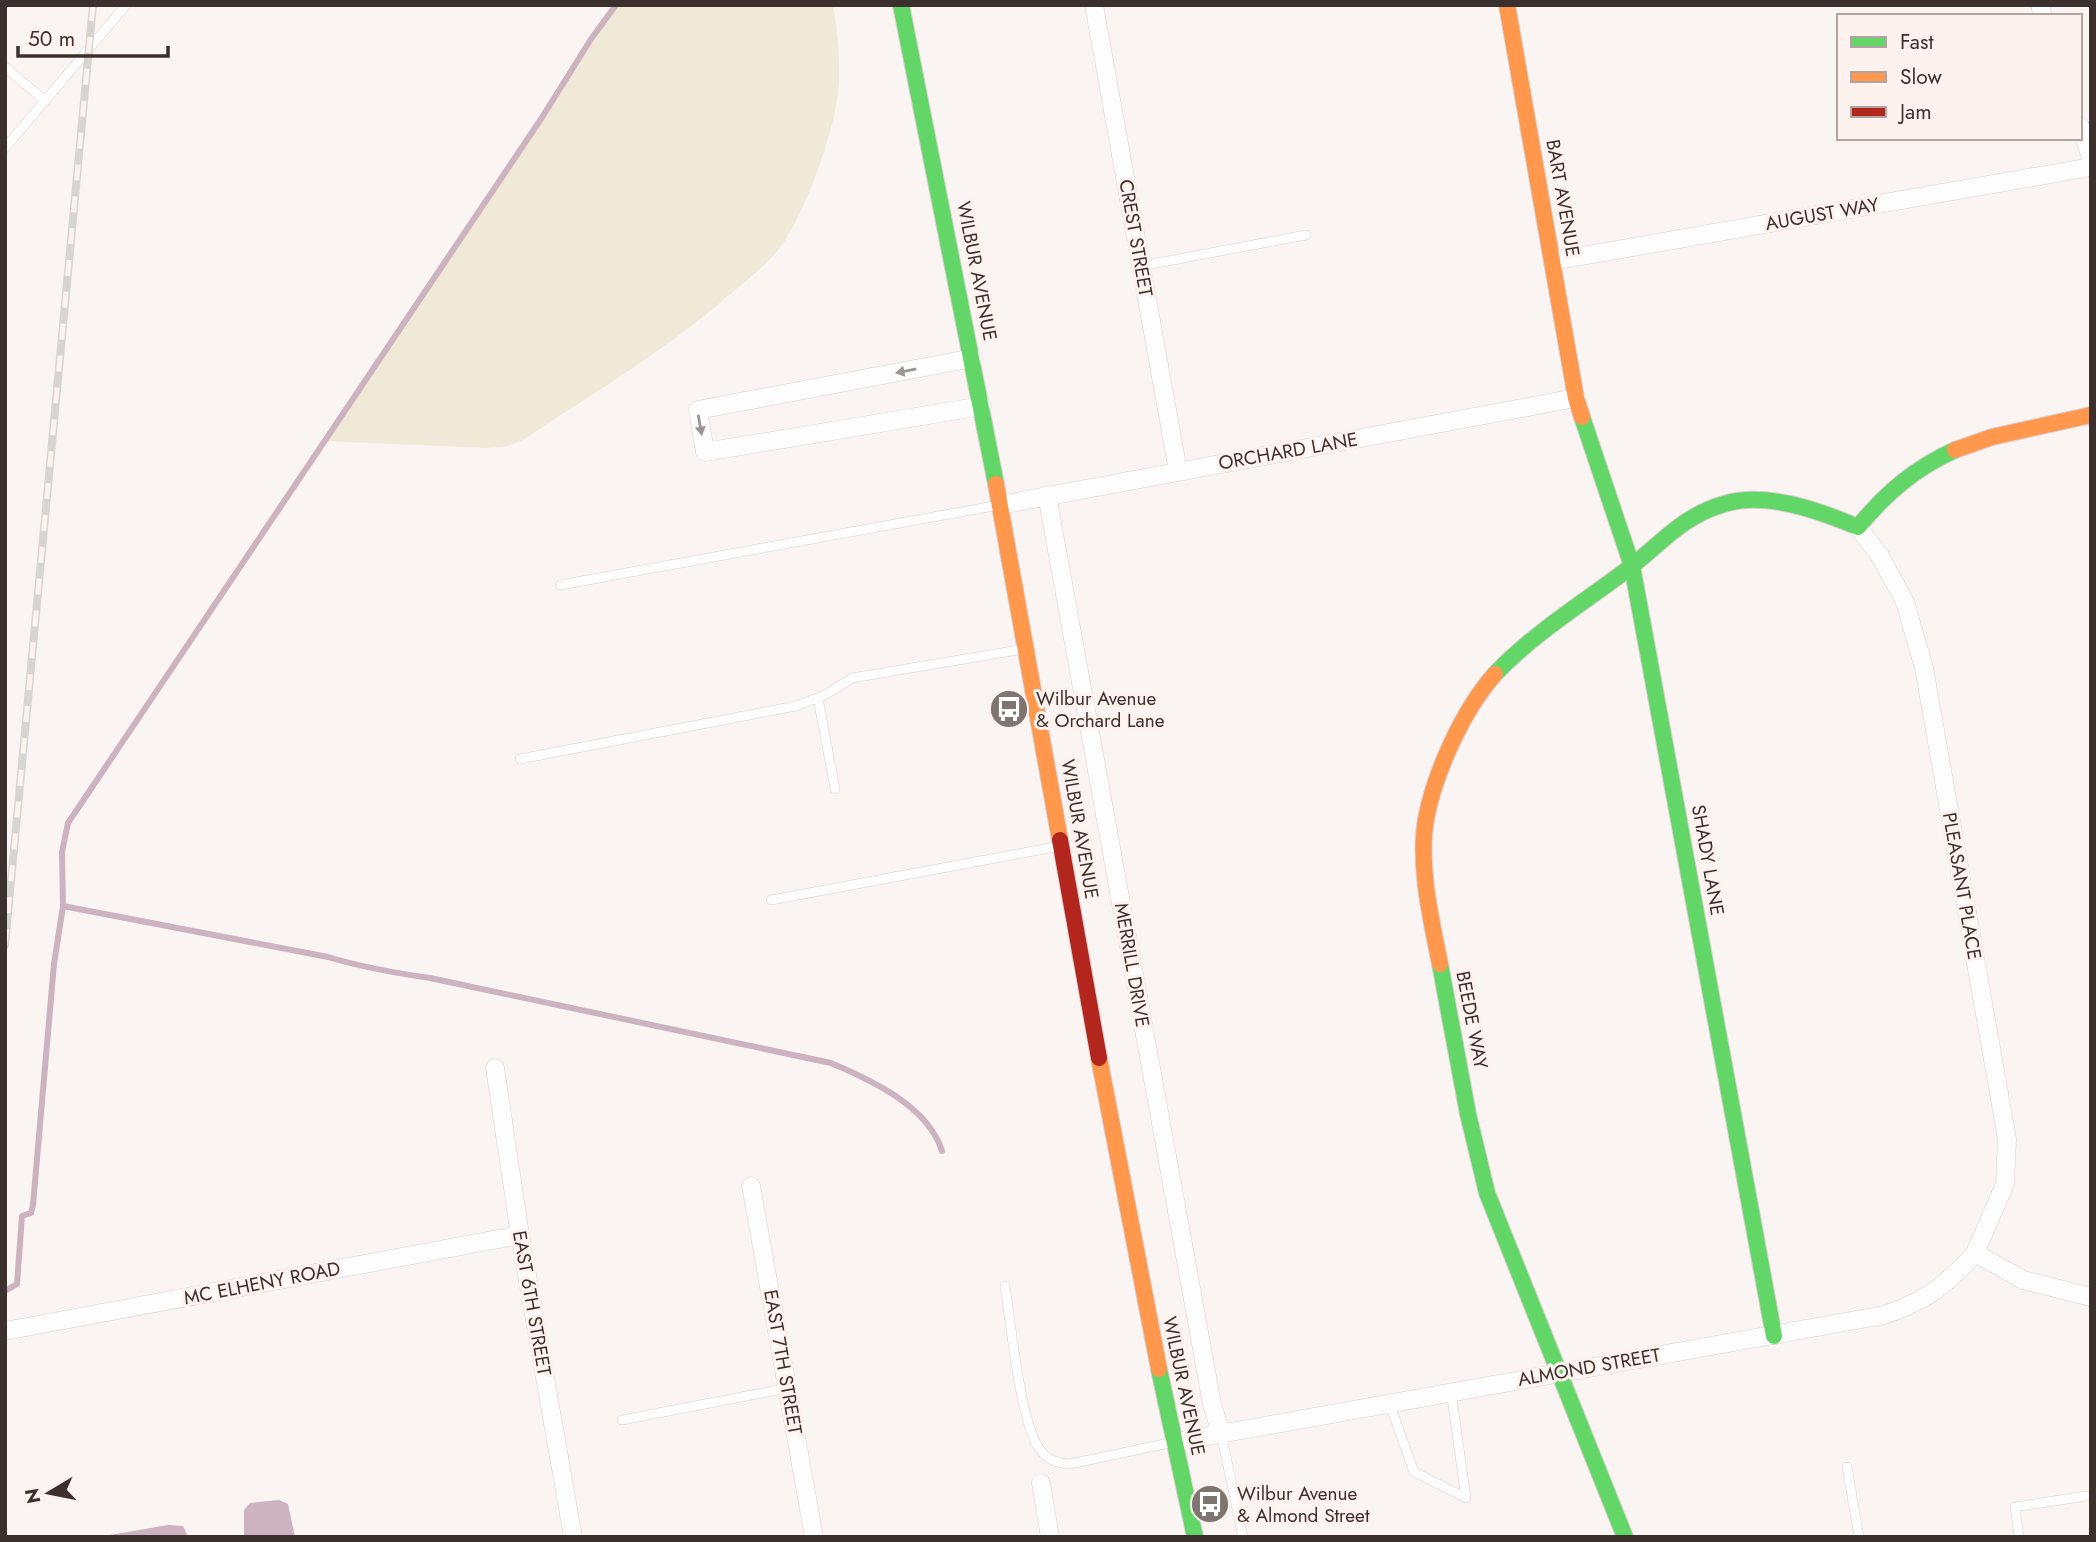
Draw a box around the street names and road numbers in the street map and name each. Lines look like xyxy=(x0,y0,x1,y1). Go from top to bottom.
street label: BART AVENUE xyxy=(1539,137,1587,259)
street label: CREST STREET xyxy=(1112,177,1160,299)
street label: AUGUST WAY xyxy=(1763,191,1881,237)
street label: WILBUR AVENUE xyxy=(950,199,1004,343)
street label: ORCHARD LANE xyxy=(1216,425,1360,477)
street label: WILBUR AVENUE xyxy=(1054,757,1106,901)
street label: SHADY LANE xyxy=(1685,802,1731,918)
street label: PLEASANT PLACE xyxy=(1936,810,1988,962)
street label: MERRILL DRIVE xyxy=(1108,901,1156,1029)
street label: BEEDE WAY xyxy=(1449,969,1495,1072)
street label: EAST 6TH STREET xyxy=(506,1228,558,1378)
street label: MC ELHENY ROAD xyxy=(181,1255,343,1311)
street label: EAST 7TH STREET xyxy=(757,1288,809,1437)
street label: WILBUR AVENUE xyxy=(1156,1314,1212,1458)
street label: ALMOND STREET xyxy=(1516,1341,1663,1393)

